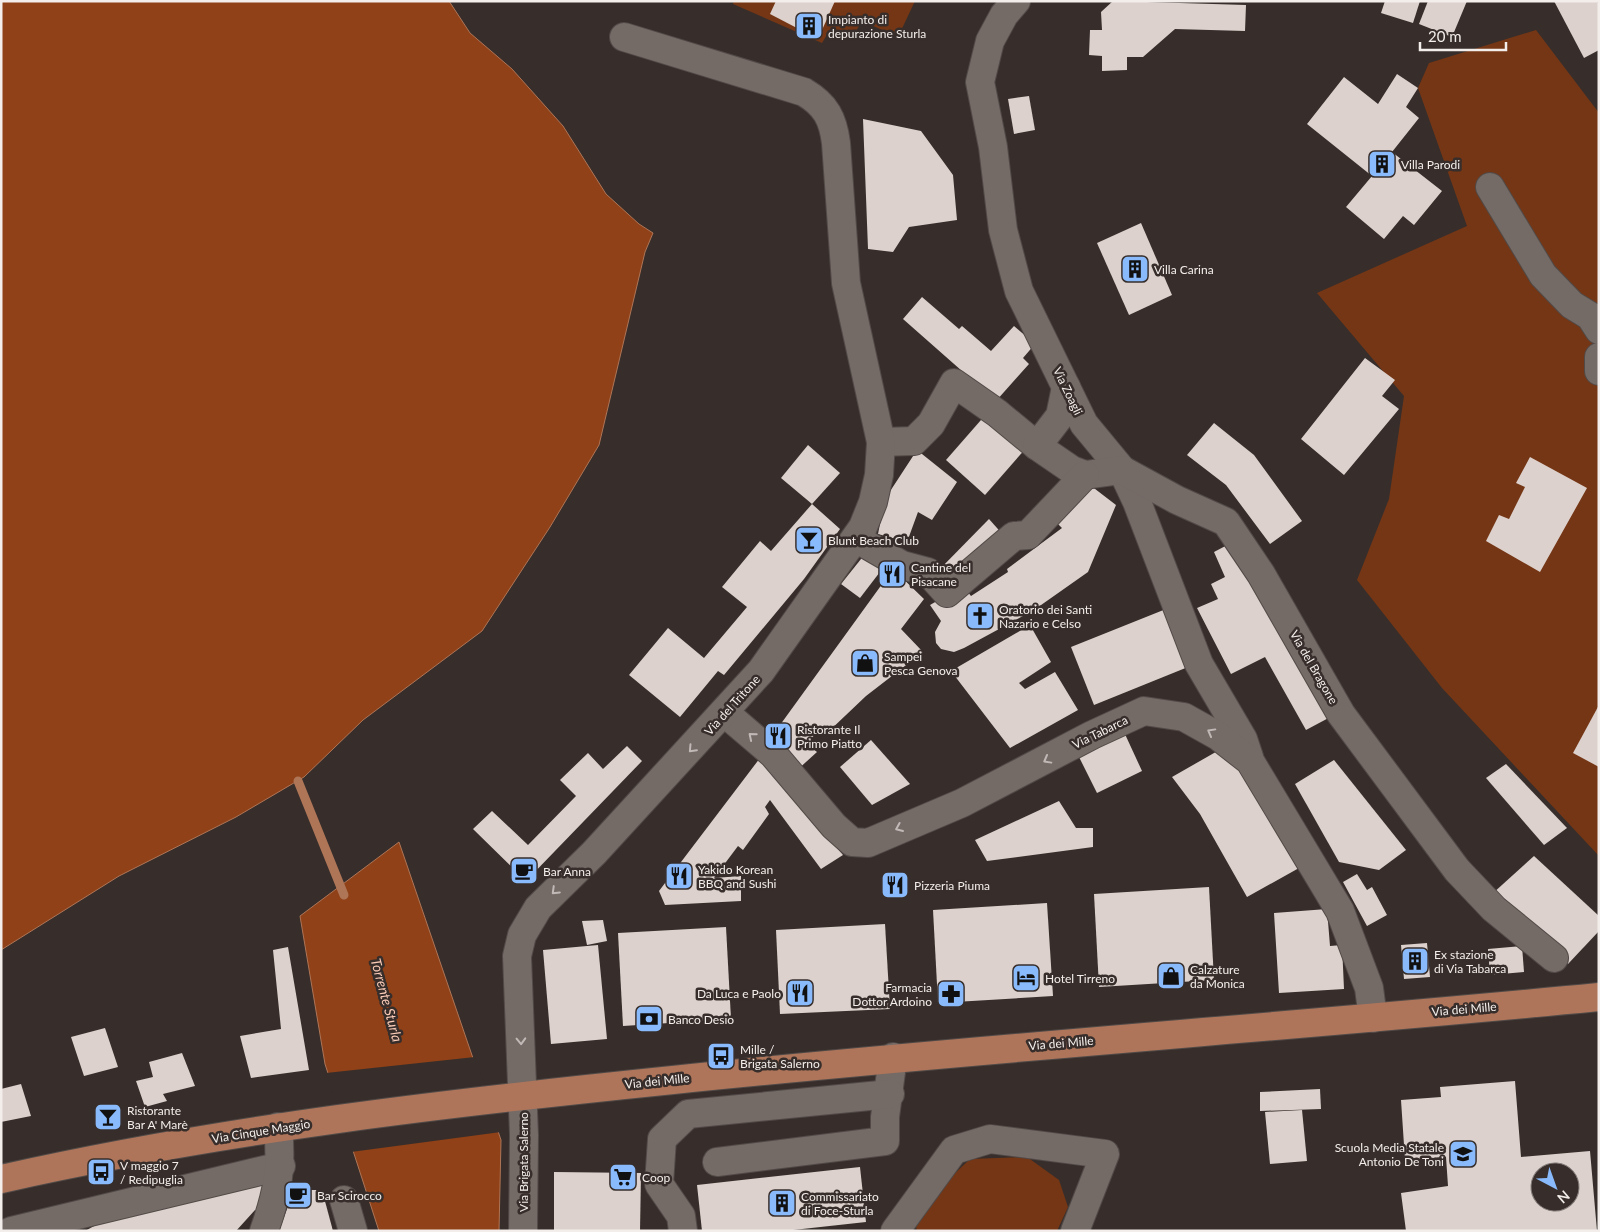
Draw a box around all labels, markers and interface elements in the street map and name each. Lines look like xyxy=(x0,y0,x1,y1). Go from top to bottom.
building icon: Impianto di depurazione Sturla xyxy=(794,11,824,41)
place label: Impianto di depurazione Sturla xyxy=(828,12,926,41)
scale bar xyxy=(1420,20,1506,52)
text: 20 m xyxy=(1428,27,1462,45)
building icon: Villa Parodi xyxy=(1367,149,1397,179)
place label: Villa Parodi xyxy=(1401,157,1460,172)
building icon: Villa Carina xyxy=(1120,254,1150,284)
place label: Villa Carina xyxy=(1154,262,1214,277)
street label: Via Zoagli xyxy=(1050,364,1086,418)
bar icon: Blunt Beach Club xyxy=(794,525,824,555)
place label: Blunt Beach Club xyxy=(828,533,919,548)
restaurant icon: Cantine del Pisacane xyxy=(877,559,907,589)
place label: Cantine del Pisacane xyxy=(911,560,971,589)
church icon: Oratorio dei Santi Nazario e Celso xyxy=(965,601,995,631)
place label: Oratorio dei Santi Nazario e Celso xyxy=(999,602,1092,631)
street label: Via del Bragone xyxy=(1287,627,1341,707)
shop icon: Sampei Pesca Genova xyxy=(850,648,880,678)
place label: Sampei Pesca Genova xyxy=(884,649,958,678)
street label: Via del Tritone xyxy=(701,672,763,738)
street label: Via Tabarca xyxy=(1070,712,1130,752)
restaurant icon: Ristorante Il Primo Piatto xyxy=(763,721,793,751)
place label: Ristorante Il Primo Piatto xyxy=(797,722,862,751)
one-way arrow xyxy=(1207,728,1216,738)
one-way arrow xyxy=(748,732,757,741)
one-way arrow xyxy=(689,744,698,753)
one-way arrow xyxy=(1043,754,1052,764)
one-way arrow xyxy=(895,822,904,833)
cafe icon: Bar Anna xyxy=(509,856,539,886)
restaurant icon: Yakido Korean BBQ and Sushi xyxy=(664,861,694,891)
place label: Yakido Korean BBQ and Sushi xyxy=(698,862,777,891)
place label: Bar Anna xyxy=(543,864,591,879)
restaurant icon: Pizzeria Piuma xyxy=(880,870,910,900)
place label: Pizzeria Piuma xyxy=(914,878,990,893)
one-way arrow xyxy=(552,885,561,894)
building icon: Ex stazione di Via Tabarca xyxy=(1400,946,1430,976)
place label: Ex stazione di Via Tabarca xyxy=(1434,947,1506,976)
water label: Torrente Sturla xyxy=(368,956,406,1044)
shop icon: Calzature da Monica xyxy=(1156,961,1186,991)
place label: Calzature da Monica xyxy=(1190,962,1245,991)
hotel icon: Hotel Tirreno xyxy=(1011,963,1041,993)
place label: Hotel Tirreno xyxy=(1045,971,1115,986)
restaurant icon: Da Luca e Paolo xyxy=(785,978,815,1008)
pharmacy icon: Farmacia Dottor Ardoino xyxy=(936,979,966,1009)
place label: Farmacia Dottor Ardoino xyxy=(852,980,932,1009)
place label: Da Luca e Paolo xyxy=(697,986,781,1001)
street label: Via dei Mille xyxy=(1431,999,1497,1019)
bank icon: Banco Desio xyxy=(634,1004,664,1034)
place label: Banco Desio xyxy=(668,1012,734,1027)
street label: Via dei Mille xyxy=(1028,1033,1094,1053)
one-way arrow xyxy=(515,1038,526,1046)
bus stop icon: Mille / Brigata Salerno xyxy=(706,1041,736,1071)
place label: Mille / Brigata Salerno xyxy=(740,1042,820,1071)
street label: Via dei Mille xyxy=(624,1070,690,1092)
bar icon: Ristorante Bar A' Marè xyxy=(93,1102,123,1132)
place label: Ristorante Bar A' Marè xyxy=(127,1103,188,1132)
street label: Via Brigata Salerno xyxy=(516,1112,531,1212)
street label: Via Cinque Maggio xyxy=(211,1116,312,1146)
school or university icon: Scuola Media Statale Antonio De Toni xyxy=(1448,1139,1478,1169)
place label: Scuola Media Statale Antonio De Toni xyxy=(1335,1140,1444,1169)
bus stop icon: V maggio 7 / Redipuglia xyxy=(86,1157,116,1187)
place label: V maggio 7 / Redipuglia xyxy=(120,1158,183,1187)
supermarket icon: Coop xyxy=(608,1162,638,1192)
north arrow xyxy=(1530,1162,1580,1212)
place label: Coop xyxy=(642,1170,671,1185)
cafe icon: Bar Scirocco xyxy=(283,1180,313,1210)
text: N xyxy=(1554,1187,1574,1207)
place label: Bar Scirocco xyxy=(317,1188,382,1203)
building icon: Commissariato di Foce-Sturla xyxy=(767,1188,797,1218)
place label: Commissariato di Foce-Sturla xyxy=(801,1189,879,1218)

